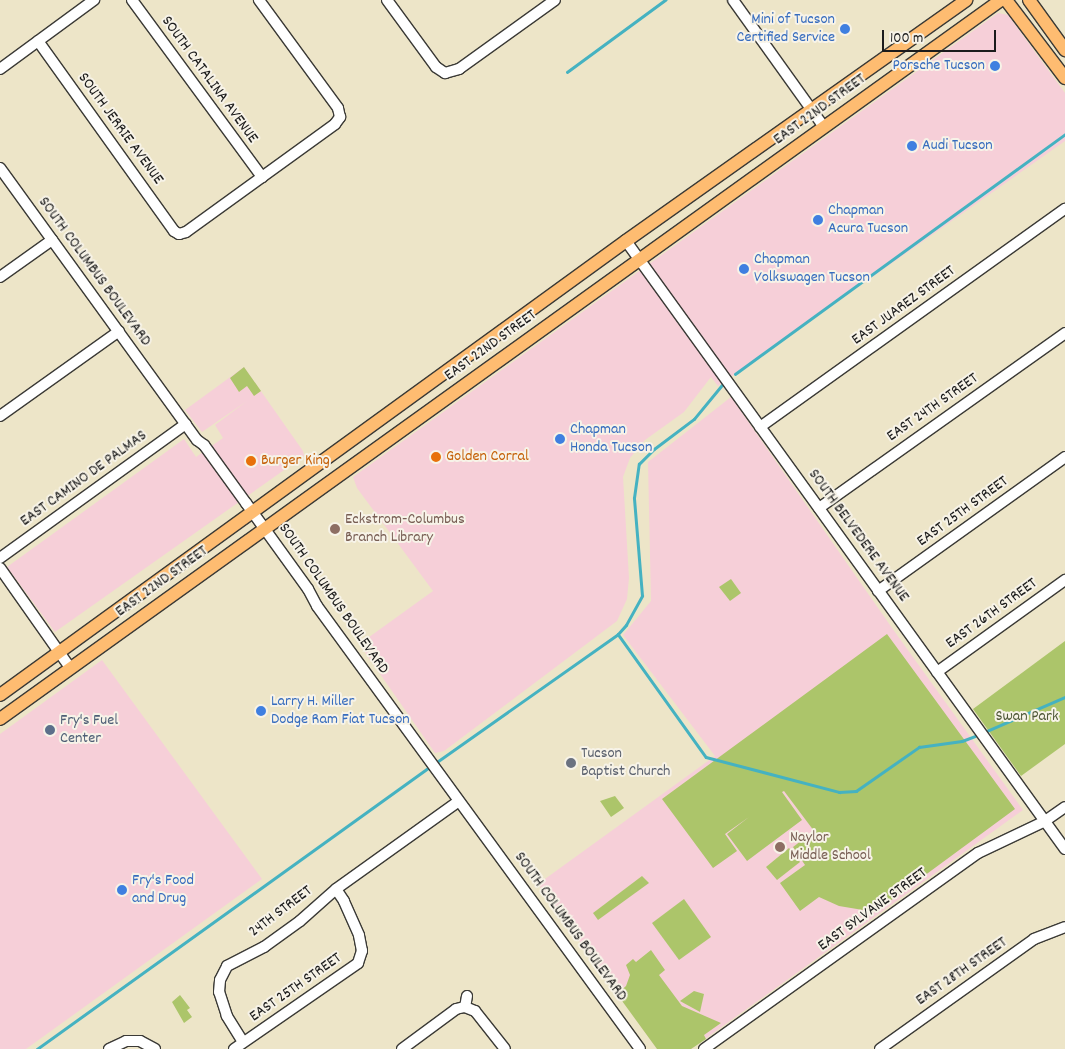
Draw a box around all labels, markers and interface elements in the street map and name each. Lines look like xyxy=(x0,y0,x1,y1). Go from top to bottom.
place label: Mini of Tucson Certified Service xyxy=(737,10,835,48)
street label: SOUTH CATALINA AVENUE xyxy=(156,13,262,147)
scale bar xyxy=(885,20,999,52)
marker: Mini of Tucson Certified Service xyxy=(839,23,851,35)
text: 100 m xyxy=(890,28,923,50)
place label: Porsche Tucson xyxy=(893,56,985,76)
marker: Porsche Tucson xyxy=(989,60,1001,72)
street label: SOUTH JERRIE AVENUE xyxy=(73,69,167,189)
street label: EAST 22ND STREET xyxy=(770,70,870,150)
place label: Audi Tucson xyxy=(922,136,993,156)
marker: Audi Tucson xyxy=(906,140,918,152)
street label: SOUTH COLUMBUS BOULEVARD xyxy=(33,194,155,350)
place label: Chapman Acura Tucson xyxy=(828,201,908,239)
marker: Chapman Acura Tucson xyxy=(812,214,824,226)
place label: Chapman Volkswagen Tucson xyxy=(754,250,870,288)
street label: EAST JUAREZ STREET xyxy=(848,262,960,350)
marker: Chapman Volkswagen Tucson xyxy=(738,263,750,275)
street label: EAST 22ND STREET xyxy=(441,306,541,386)
street label: EAST 24TH STREET xyxy=(884,369,982,447)
place label: Chapman Honda Tucson xyxy=(570,420,652,458)
street label: EAST CAMINO DE PALMAS xyxy=(17,427,151,531)
marker: Chapman Honda Tucson xyxy=(554,433,566,445)
place label: Golden Corral xyxy=(446,447,529,467)
place label: Burger King xyxy=(261,451,330,471)
marker: Golden Corral xyxy=(430,451,442,463)
marker: Burger King xyxy=(245,455,257,467)
street label: SOUTH BELVEDERE AVENUE xyxy=(803,466,913,606)
street label: EAST 25TH STREET xyxy=(914,473,1012,551)
place label: Eckstrom-Columbus Branch Library xyxy=(345,510,465,548)
street label: SOUTH COLUMBUS BOULEVARD xyxy=(274,520,392,678)
marker: Eckstrom-Columbus Branch Library xyxy=(329,523,341,535)
street label: EAST 22ND STREET xyxy=(112,542,212,622)
street label: EAST 26TH STREET xyxy=(943,574,1041,654)
place label: Larry H. Miller Dodge Ram Fiat Tucson xyxy=(271,692,410,730)
marker: Larry H. Miller Dodge Ram Fiat Tucson xyxy=(255,705,267,717)
park label: Swan Park xyxy=(995,707,1059,727)
place label: Fry's Fuel Center xyxy=(60,711,118,749)
marker: Fry's Fuel Center xyxy=(44,724,56,736)
place label: Tucson Baptist Church xyxy=(581,744,670,782)
marker: Tucson Baptist Church xyxy=(565,757,577,769)
place label: Naylor Middle School xyxy=(790,828,871,866)
marker: Naylor Middle School xyxy=(774,841,786,853)
street label: SOUTH COLUMBUS BOULEVARD xyxy=(509,849,631,1005)
street label: EAST SYLVANE STREET xyxy=(815,864,931,956)
place label: Fry's Food and Drug xyxy=(132,871,194,909)
street label: 24TH STREET xyxy=(246,882,316,942)
marker: Fry's Food and Drug xyxy=(116,884,128,896)
street label: EAST 28TH STREET xyxy=(913,933,1011,1011)
street label: EAST 25TH STREET xyxy=(246,949,346,1027)

